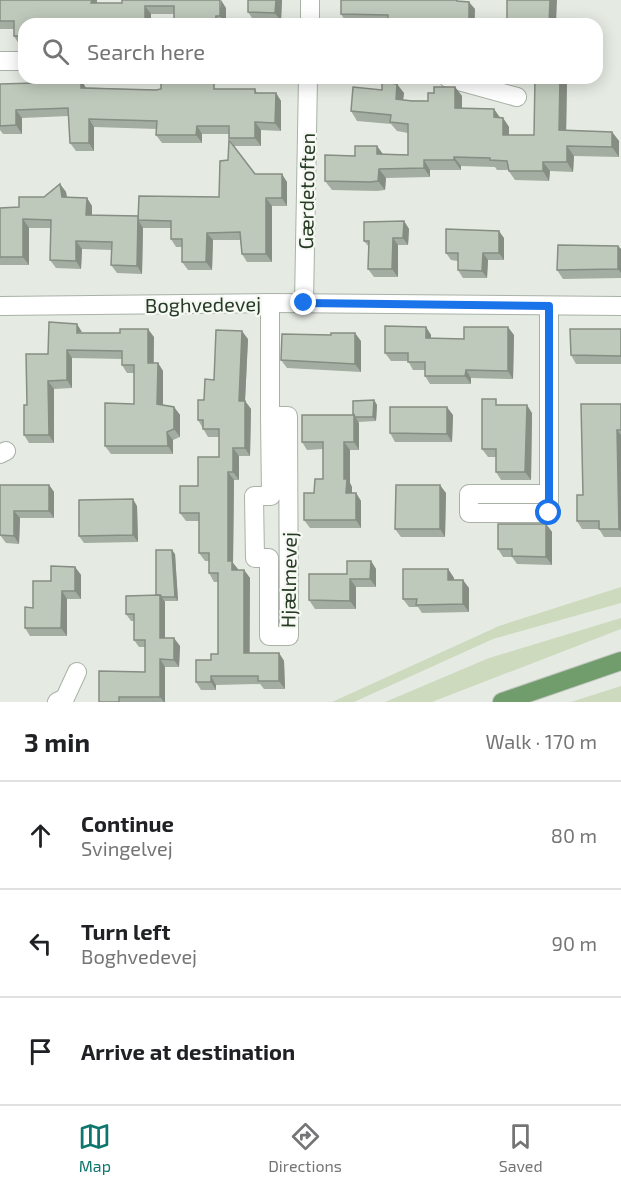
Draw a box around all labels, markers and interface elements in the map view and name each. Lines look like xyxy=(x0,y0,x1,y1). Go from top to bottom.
search box xyxy=(18,18,603,84)
icon: search xyxy=(39,35,72,68)
text: Search here xyxy=(87,38,205,64)
street label: Gærdetoften xyxy=(293,133,319,249)
route end xyxy=(290,289,316,315)
street label: Boghvedevej xyxy=(145,291,261,317)
route start xyxy=(535,499,561,525)
street label: Hjælmevej xyxy=(275,532,301,628)
text: 3 min xyxy=(24,726,90,757)
text: Walk · 170 m xyxy=(486,729,597,753)
text: Continue xyxy=(81,810,174,836)
icon: ahead xyxy=(24,819,57,852)
text: 80 m xyxy=(551,823,597,847)
text: Svingelvej xyxy=(81,836,173,860)
text: Turn left xyxy=(81,918,170,944)
icon: left xyxy=(24,927,57,960)
text: 90 m xyxy=(552,931,597,955)
text: Boghvedevej xyxy=(81,944,197,968)
icon: arrive xyxy=(24,1035,57,1068)
text: Arrive at destination xyxy=(81,1038,295,1064)
tab: Map xyxy=(78,1120,111,1175)
tab: Directions xyxy=(268,1120,342,1175)
tab: Saved xyxy=(499,1120,543,1175)

